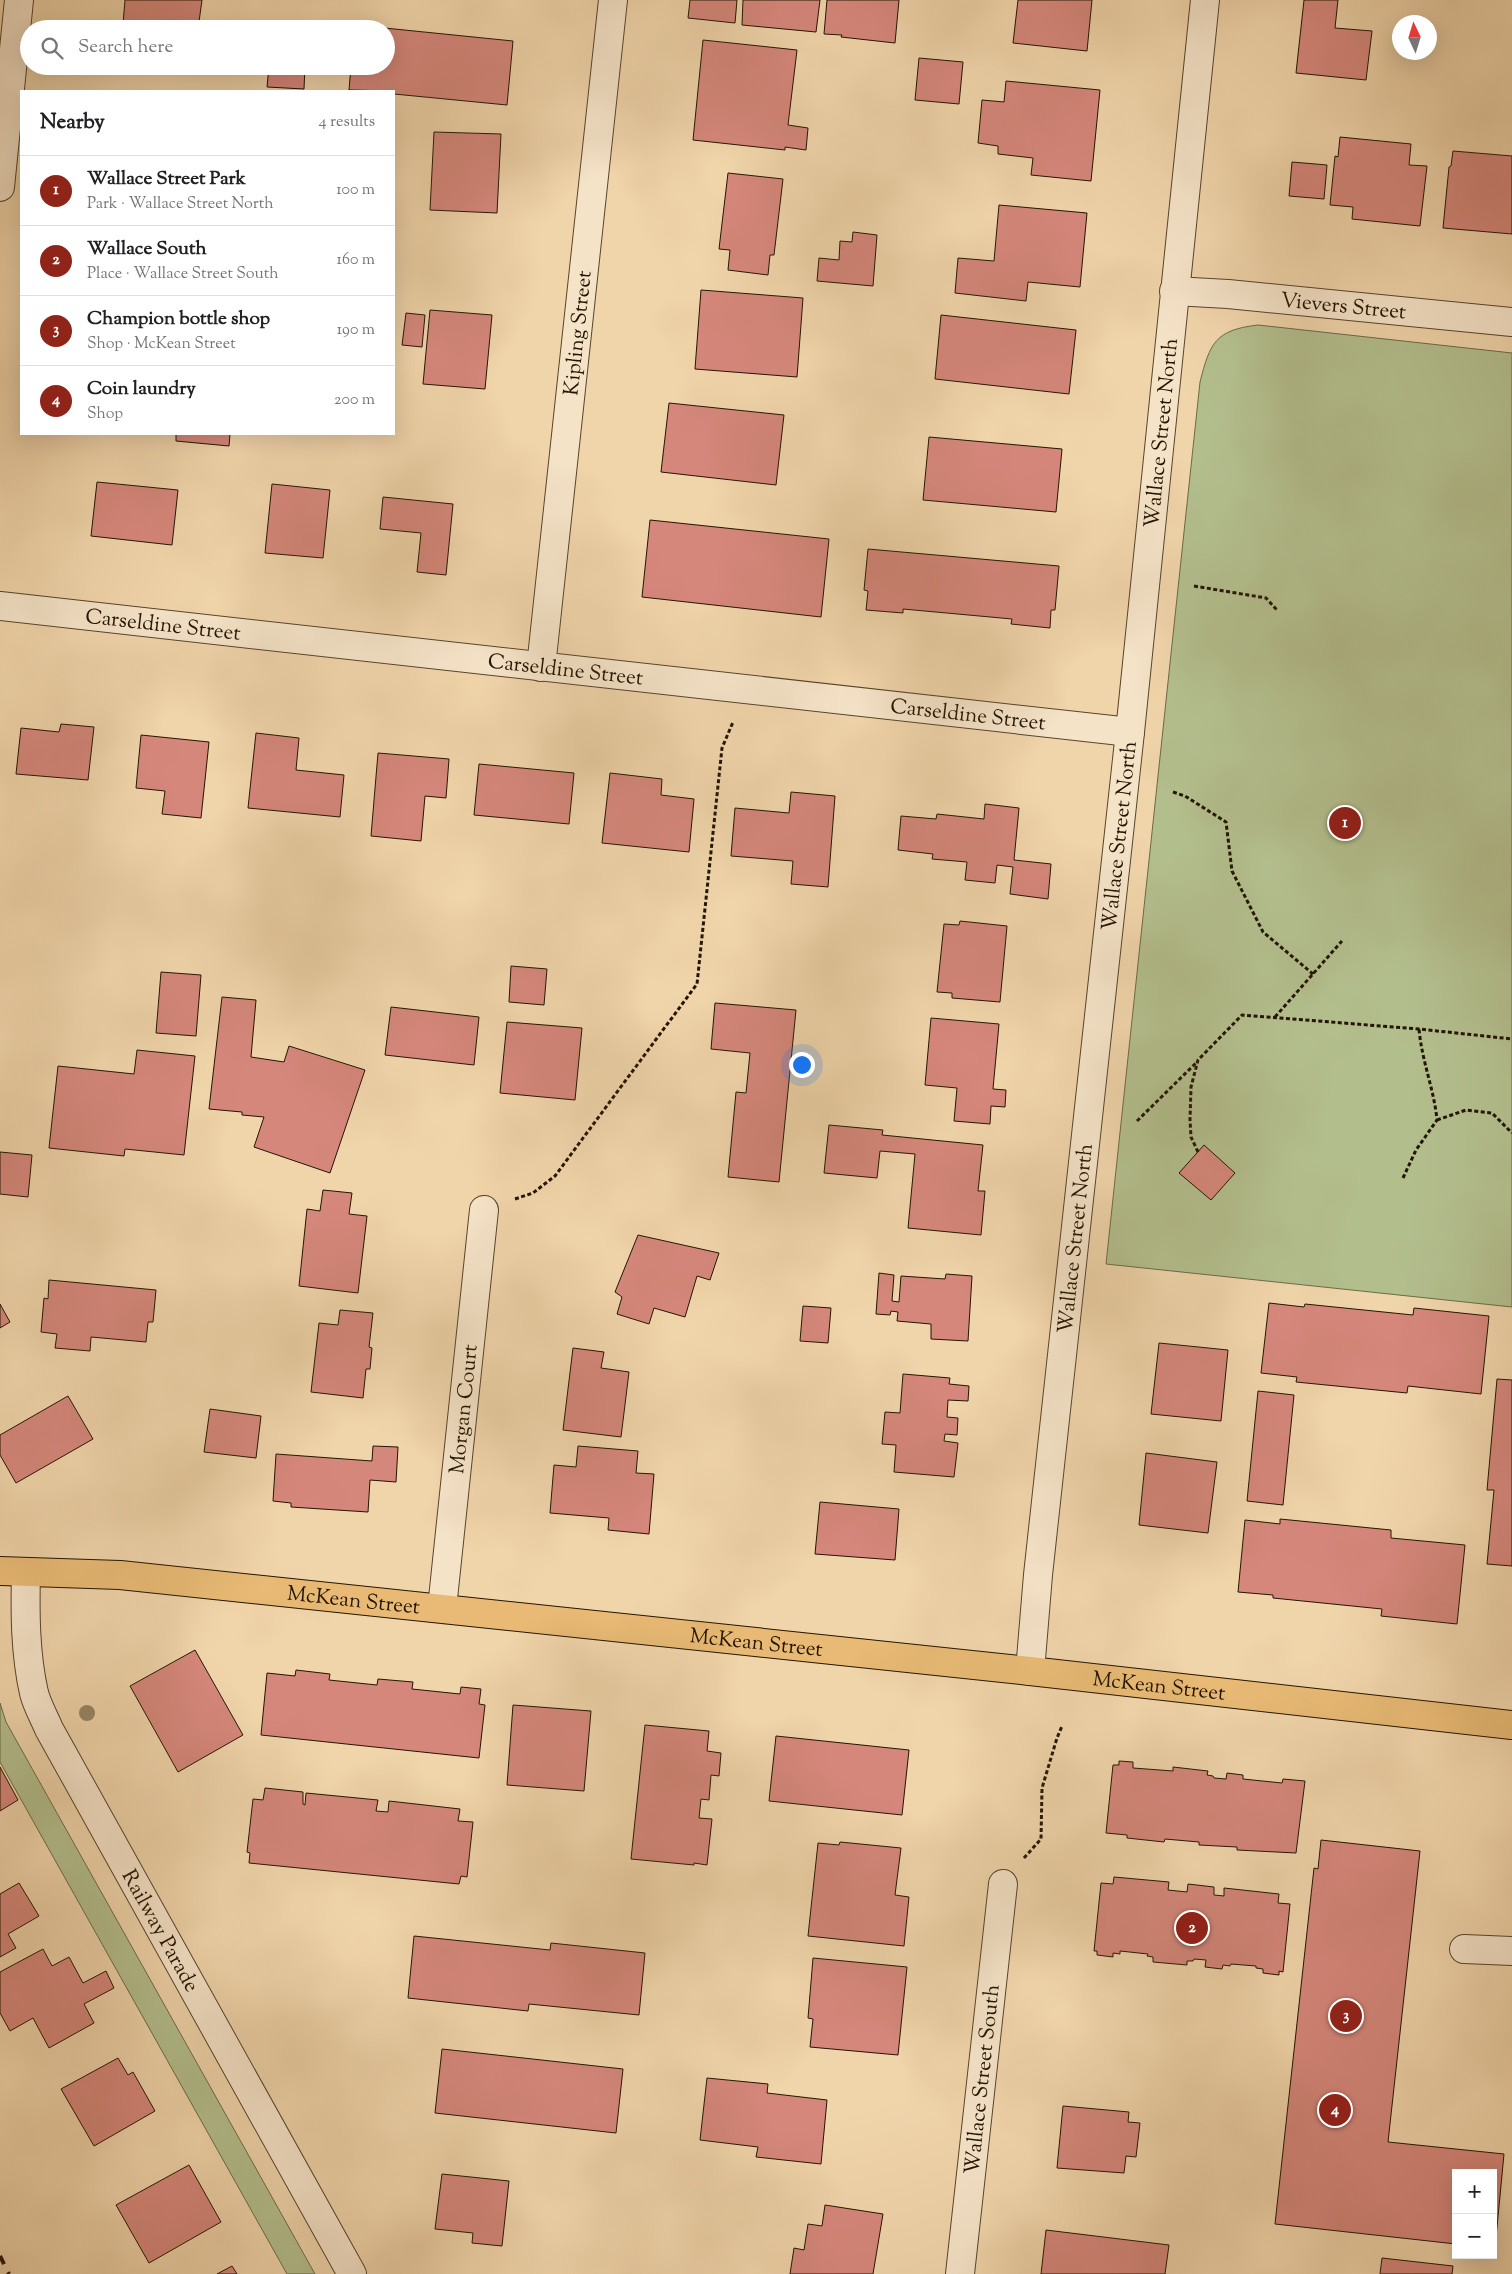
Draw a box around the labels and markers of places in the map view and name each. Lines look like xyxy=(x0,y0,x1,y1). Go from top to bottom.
pin: 1 xyxy=(1329,804,1361,842)
pin: 2 xyxy=(1176,1909,1208,1947)
pin: 3 xyxy=(1330,1997,1362,2035)
pin: 4 xyxy=(1319,2091,1351,2129)

